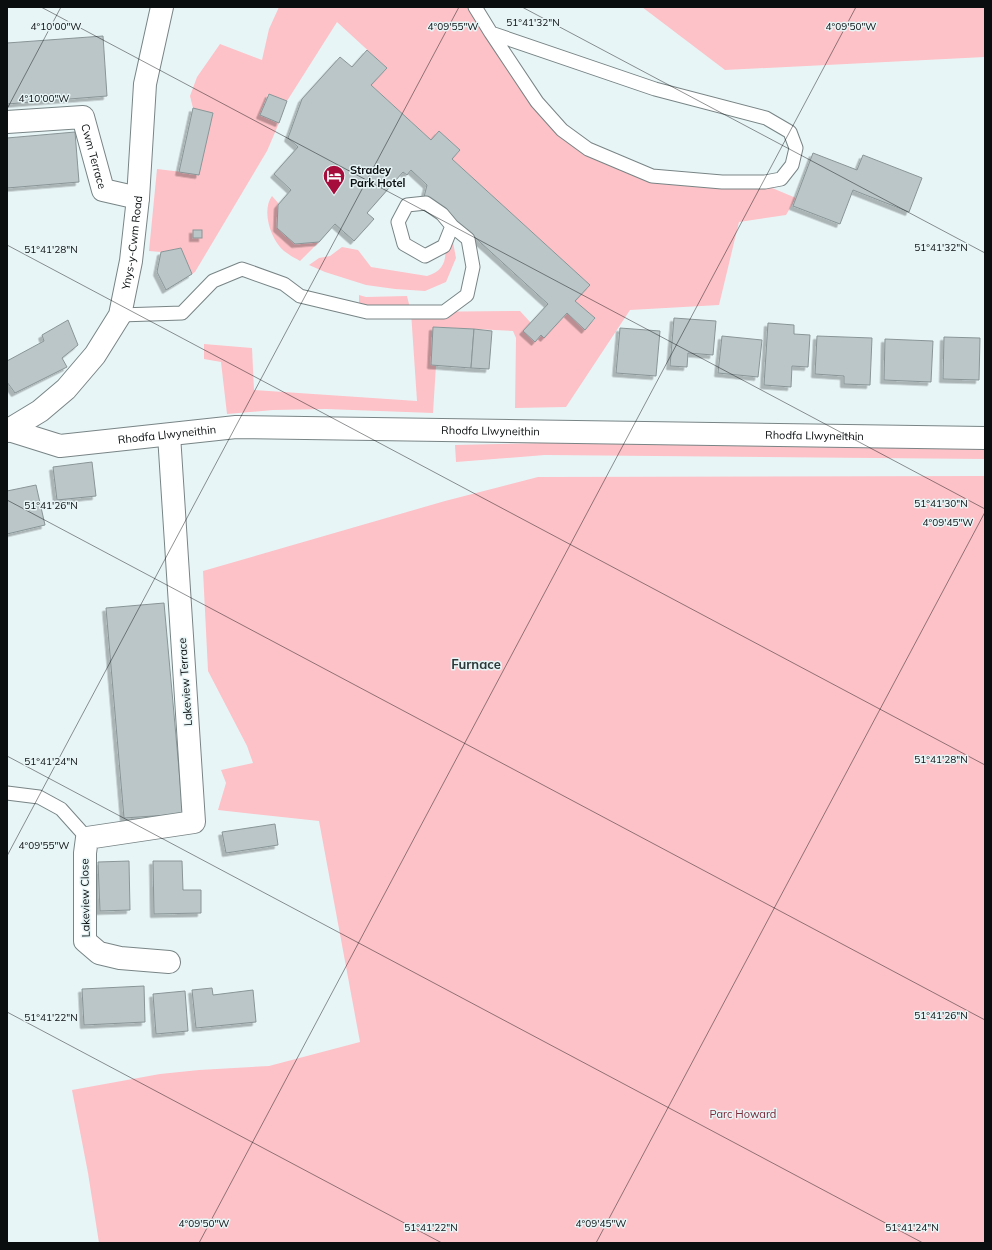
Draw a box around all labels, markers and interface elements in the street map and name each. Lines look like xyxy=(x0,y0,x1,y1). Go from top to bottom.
text: 51°41'32"N xyxy=(506,16,560,29)
text: 4°10'00"W xyxy=(31,20,81,33)
text: 4°09'55"W xyxy=(428,20,478,33)
text: 4°09'50"W xyxy=(826,20,876,33)
text: 4°10'00"W xyxy=(19,92,69,105)
street label: Cwm Terrace xyxy=(78,122,109,191)
hotel icon: Stradey Park Hotel xyxy=(321,163,347,196)
place label: Stradey Park Hotel xyxy=(350,163,405,190)
street label: Ynys-y-Cwm Road xyxy=(118,195,145,292)
text: 51°41'32"N xyxy=(914,241,968,254)
text: 51°41'28"N xyxy=(24,243,78,256)
street label: Rhodfa Llwyneithin xyxy=(117,422,217,447)
street label: Rhodfa Llwyneithin xyxy=(441,423,540,438)
street label: Rhodfa Llwyneithin xyxy=(765,428,864,443)
text: 51°41'30"N xyxy=(914,497,968,510)
text: 51°41'26"N xyxy=(24,499,78,512)
text: 4°09'45"W xyxy=(923,516,973,529)
street label: Lakeview Terrace xyxy=(175,637,195,727)
district label: Furnace xyxy=(451,656,501,672)
text: 51°41'28"N xyxy=(914,753,968,766)
text: 51°41'24"N xyxy=(24,755,78,768)
text: 4°09'55"W xyxy=(19,839,69,852)
street label: Lakeview Close xyxy=(77,859,93,937)
text: 51°41'26"N xyxy=(914,1009,968,1022)
text: 51°41'22"N xyxy=(24,1011,78,1024)
park label: Parc Howard xyxy=(710,1107,776,1121)
text: 4°09'50"W xyxy=(179,1217,229,1230)
text: 4°09'45"W xyxy=(576,1217,626,1230)
text: 51°41'22"N xyxy=(404,1221,458,1234)
text: 51°41'24"N xyxy=(885,1221,939,1234)

